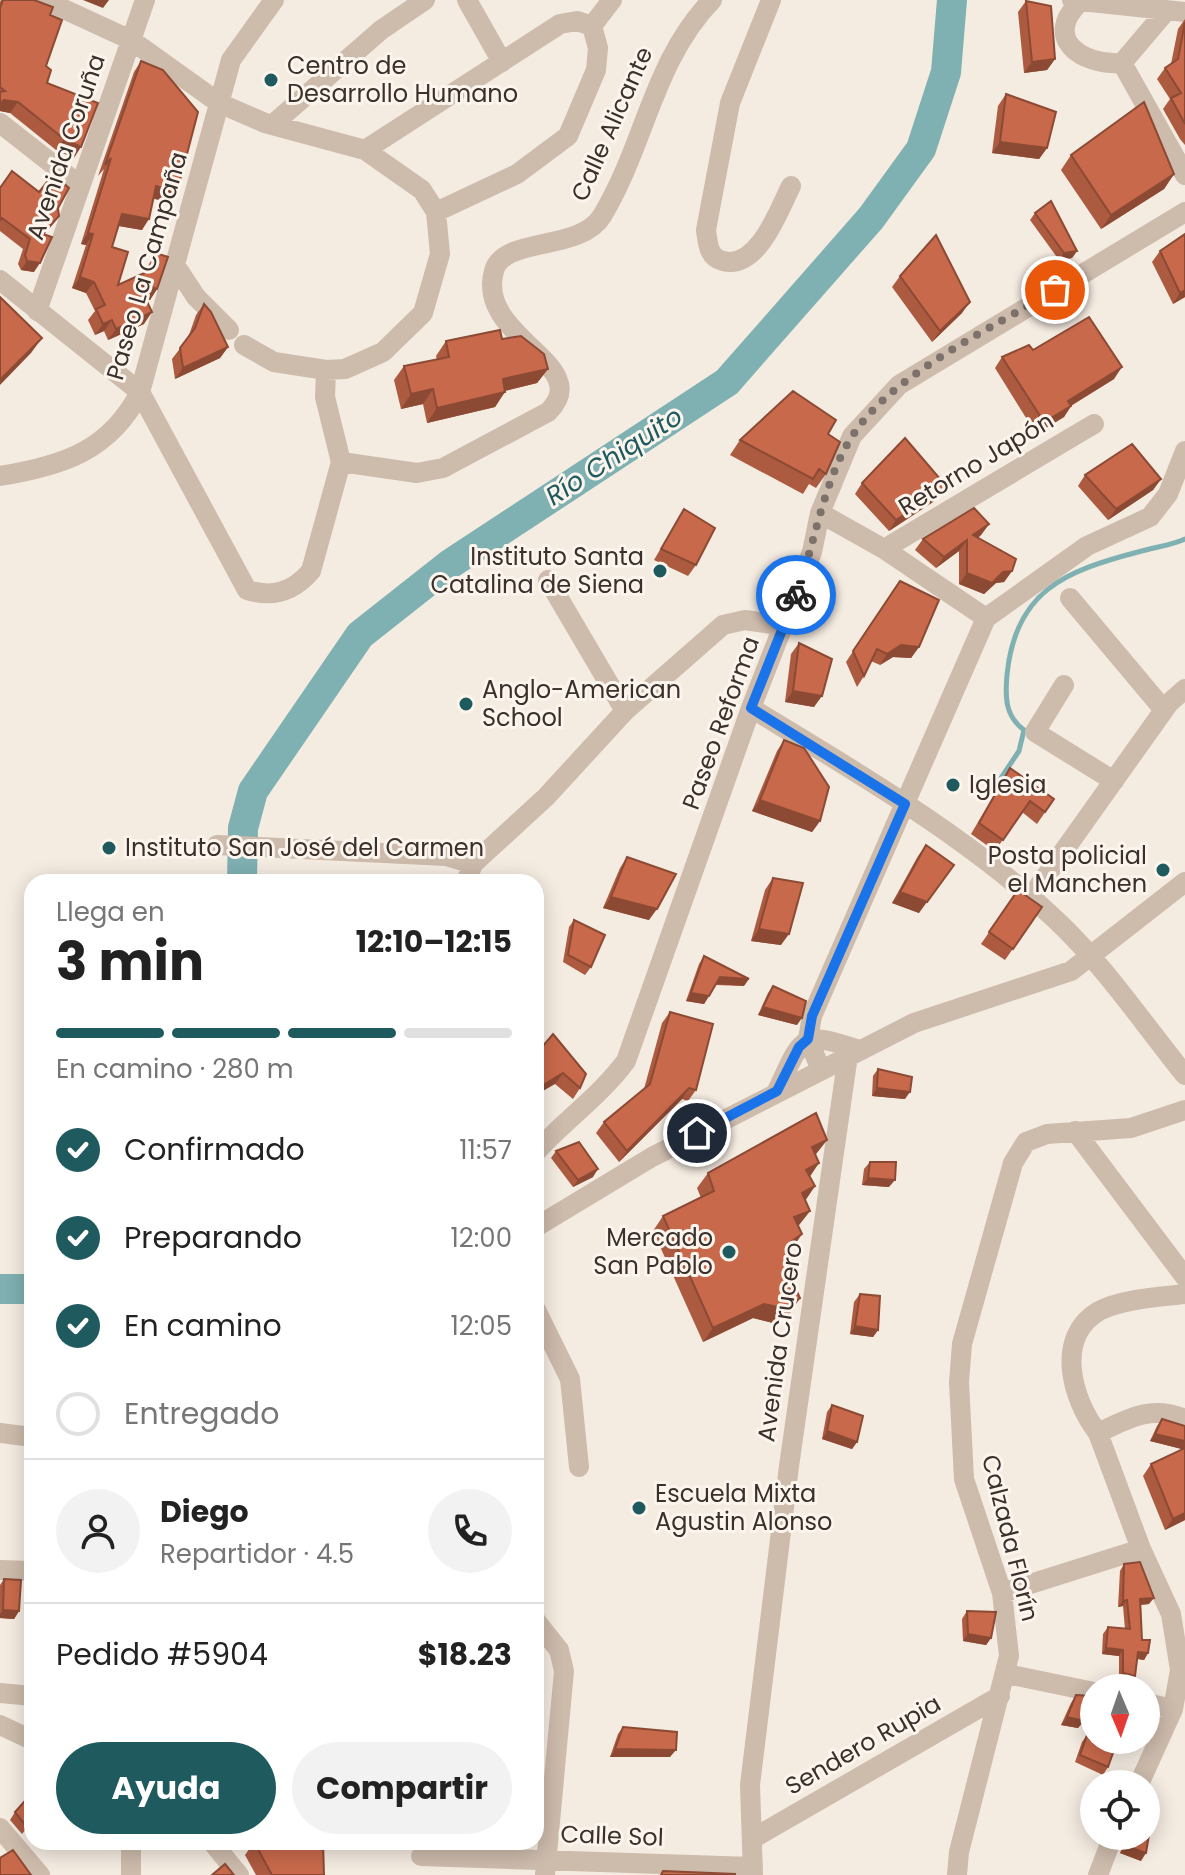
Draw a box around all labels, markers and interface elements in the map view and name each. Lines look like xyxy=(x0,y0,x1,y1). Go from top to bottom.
street label: Calle Alicante xyxy=(563,41,660,206)
place label: Centro de Desarrollo Humano xyxy=(287,49,518,110)
street label: Avenida Coruña xyxy=(18,50,113,244)
marker: Centro de Desarrollo Humano xyxy=(262,71,280,89)
street label: Paseo La Campaña xyxy=(98,148,195,384)
pin xyxy=(1021,256,1089,324)
icon: bag xyxy=(1033,268,1077,312)
water label: Río Chiquito xyxy=(539,398,689,514)
street label: Retorno Japón xyxy=(892,404,1059,523)
place label: Instituto Santa Catalina de Siena xyxy=(431,540,644,601)
courier xyxy=(756,555,836,635)
marker: Instituto Santa Catalina de Siena xyxy=(651,562,669,580)
icon: bike xyxy=(774,573,818,617)
street label: Paseo Reforma xyxy=(674,632,767,814)
place label: Anglo-American School xyxy=(482,673,681,734)
marker: Anglo-American School xyxy=(457,695,475,713)
place label: Iglesia xyxy=(969,768,1047,801)
marker: Iglesia xyxy=(944,776,962,794)
place label: Instituto San José del Carmen xyxy=(125,831,484,864)
marker: Instituto San José del Carmen xyxy=(100,839,118,857)
place label: Posta policial el Manchen xyxy=(988,839,1147,900)
marker: Posta policial el Manchen xyxy=(1154,861,1172,879)
text: Llega en xyxy=(56,894,165,930)
text: 12:10–12:15 xyxy=(356,920,512,963)
text: 3 min xyxy=(56,925,204,998)
text: En camino · 280 m xyxy=(56,1051,294,1087)
pin xyxy=(663,1099,731,1167)
icon: home xyxy=(675,1111,719,1155)
icon: check xyxy=(56,1128,100,1172)
text: Confirmado xyxy=(124,1128,305,1171)
text: 11:57 xyxy=(459,1132,512,1168)
icon: check xyxy=(56,1216,100,1260)
text: Preparando xyxy=(124,1216,302,1259)
text: 12:00 xyxy=(451,1220,512,1256)
place label: Mercado San Pablo xyxy=(593,1221,713,1282)
street label: Avenida Crucero xyxy=(749,1240,810,1444)
marker: Mercado San Pablo xyxy=(720,1243,738,1261)
icon: check xyxy=(56,1304,100,1348)
text: En camino xyxy=(124,1304,282,1347)
text: 12:05 xyxy=(451,1308,512,1344)
text: Entregado xyxy=(124,1392,279,1435)
street label: Calzada Florín xyxy=(974,1451,1047,1624)
place label: Escuela Mixta Agustin Alonso xyxy=(655,1477,832,1538)
button: person xyxy=(56,1489,140,1573)
button: phone xyxy=(428,1489,512,1573)
text: Diego xyxy=(160,1490,249,1533)
marker: Escuela Mixta Agustin Alonso xyxy=(630,1499,648,1517)
text: Repartidor · 4.5 xyxy=(160,1536,354,1572)
text: Pedido #5904 xyxy=(56,1633,268,1676)
text: $18.23 xyxy=(418,1633,512,1676)
north arrow xyxy=(1080,1674,1160,1754)
map controls xyxy=(1080,1674,1160,1850)
street label: Sendero Rupia xyxy=(779,1687,947,1802)
button: Ayuda xyxy=(56,1742,276,1834)
button: Compartir xyxy=(292,1742,512,1834)
button: locate xyxy=(1080,1770,1160,1850)
street label: Calle Sol xyxy=(560,1817,664,1854)

